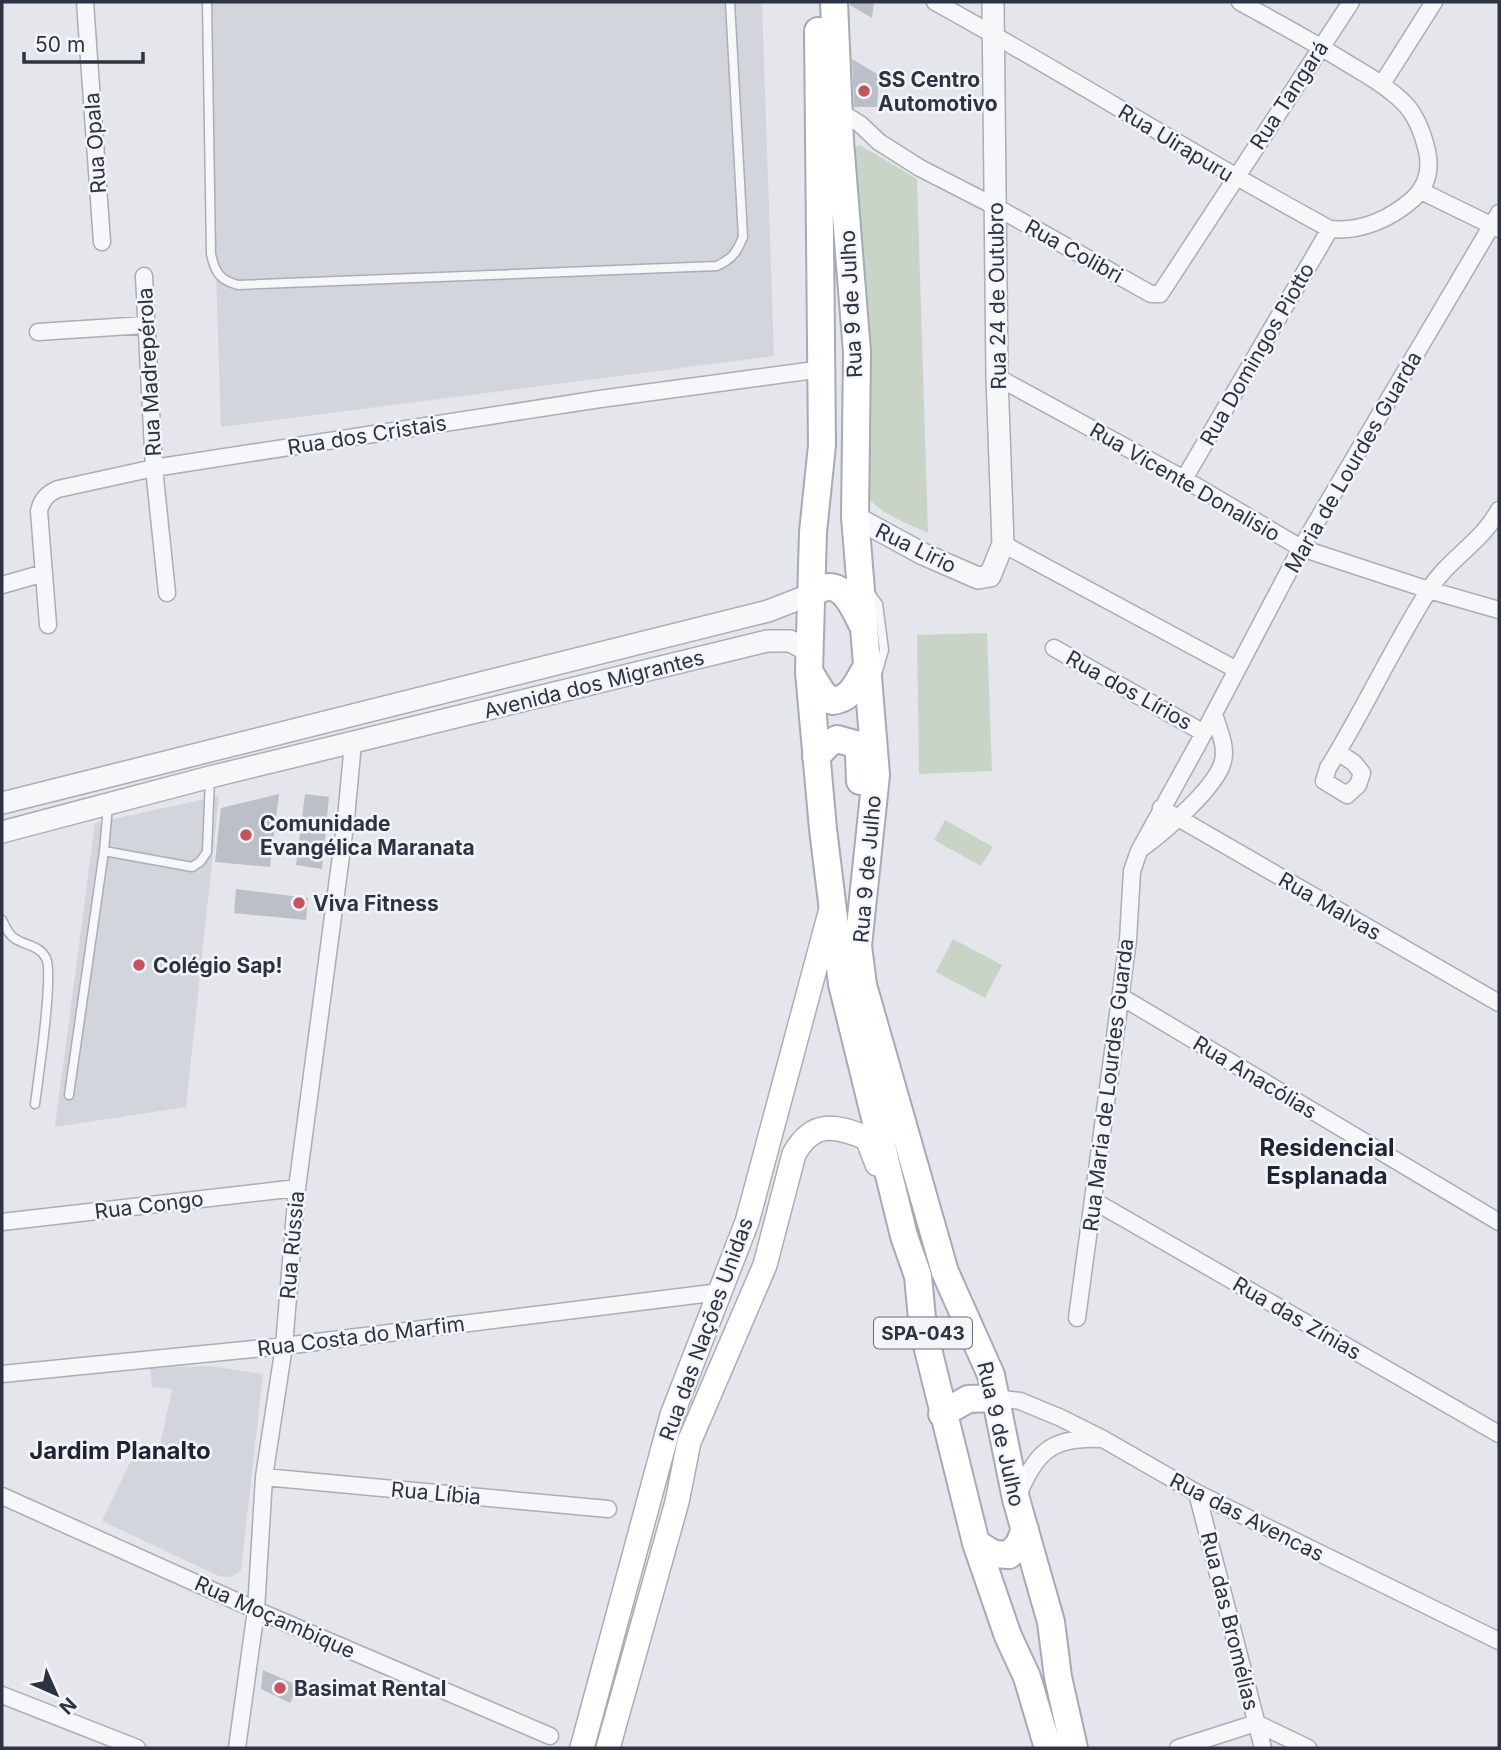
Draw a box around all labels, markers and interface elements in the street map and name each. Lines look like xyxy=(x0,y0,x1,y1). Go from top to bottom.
scale bar xyxy=(24,21,144,65)
text: 50 m xyxy=(35,32,85,57)
street label: Rua Tangará xyxy=(1245,36,1333,154)
place label: SS Centro Automotivo xyxy=(878,67,998,116)
marker: SS Centro Automotivo xyxy=(856,83,872,99)
street label: Rua Opala xyxy=(79,92,111,194)
street label: Rua Uirapuru xyxy=(1114,99,1238,187)
street label: Rua 24 de Outubro xyxy=(983,202,1011,390)
street label: Rua Colibri xyxy=(1021,214,1127,288)
street label: Rua 9 de Julho xyxy=(835,229,867,379)
street label: Rua Domingos Piotto xyxy=(1195,258,1319,450)
street label: Rua Madrepérola xyxy=(132,287,166,457)
street label: Maria de Lourdes Guarda xyxy=(1279,347,1427,577)
street label: Rua dos Cristais xyxy=(286,410,448,460)
street label: Rua Vicente Donalisio xyxy=(1085,417,1285,547)
street label: Rua Lirio xyxy=(872,518,960,578)
street label: Avenida dos Migrantes xyxy=(481,645,707,723)
street label: Rua dos Lírios xyxy=(1062,645,1196,735)
street label: Rua 9 de Julho xyxy=(848,794,886,944)
place label: Comunidade Evangélica Maranata xyxy=(260,811,475,860)
marker: Comunidade Evangélica Maranata xyxy=(238,827,254,843)
street label: Rua Malvas xyxy=(1274,867,1386,945)
place label: Viva Fitness xyxy=(313,891,439,916)
marker: Viva Fitness xyxy=(291,895,307,911)
street label: Rua Maria de Lourdes Guarda xyxy=(1078,937,1138,1233)
place label: Colégio Sap! xyxy=(153,953,283,978)
marker: Colégio Sap! xyxy=(131,957,147,973)
street label: Rua Anacólias xyxy=(1189,1030,1321,1124)
district label: Residencial Esplanada xyxy=(1259,1133,1395,1190)
street label: Rua Congo xyxy=(93,1186,205,1224)
street label: Rua Rússia xyxy=(275,1190,309,1300)
street label: Rua das Nações Unidas xyxy=(654,1214,758,1444)
street label: Rua das Zínias xyxy=(1228,1271,1366,1365)
street label: Rua Costa do Marfim xyxy=(256,1311,466,1361)
road number: SPA-043 xyxy=(874,1317,972,1348)
street label: Rua 9 de Julho xyxy=(972,1359,1030,1509)
district label: Jardim Planalto xyxy=(29,1436,211,1465)
street label: Rua das Avencas xyxy=(1166,1467,1328,1567)
street label: Rua Líbia xyxy=(390,1477,482,1509)
street label: Rua das Bromélias xyxy=(1196,1529,1264,1713)
street label: Rua Moçambique xyxy=(191,1570,359,1664)
north arrow xyxy=(21,1659,91,1729)
place label: Basimat Rental xyxy=(294,1676,446,1701)
marker: Basimat Rental xyxy=(272,1680,288,1696)
text: N xyxy=(54,1692,81,1719)

